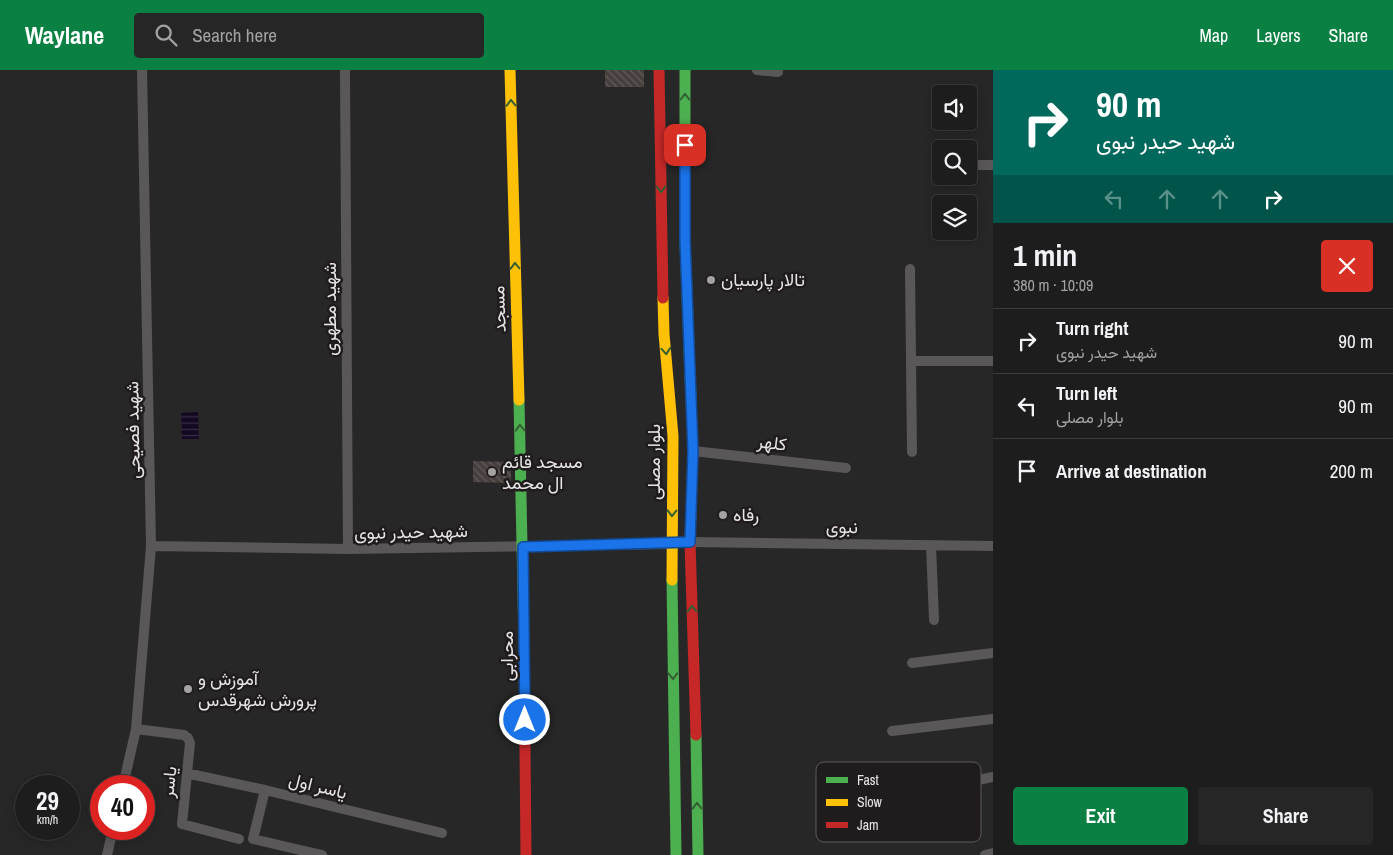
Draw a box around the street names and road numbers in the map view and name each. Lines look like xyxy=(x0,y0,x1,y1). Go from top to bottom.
street label: شهید مطهری xyxy=(317,262,342,356)
street label: مسجد xyxy=(485,285,512,333)
street label: شهید فصیحی xyxy=(119,381,146,479)
street label: بلوار مصلی xyxy=(641,424,666,500)
street label: کلهر xyxy=(755,428,788,457)
street label: نبوی xyxy=(826,514,858,539)
street label: شهید حیدر نبوی xyxy=(354,518,468,545)
street label: محرابی xyxy=(494,631,519,681)
street label: یاسر xyxy=(154,765,183,800)
street label: یاسر اول xyxy=(286,766,350,805)

